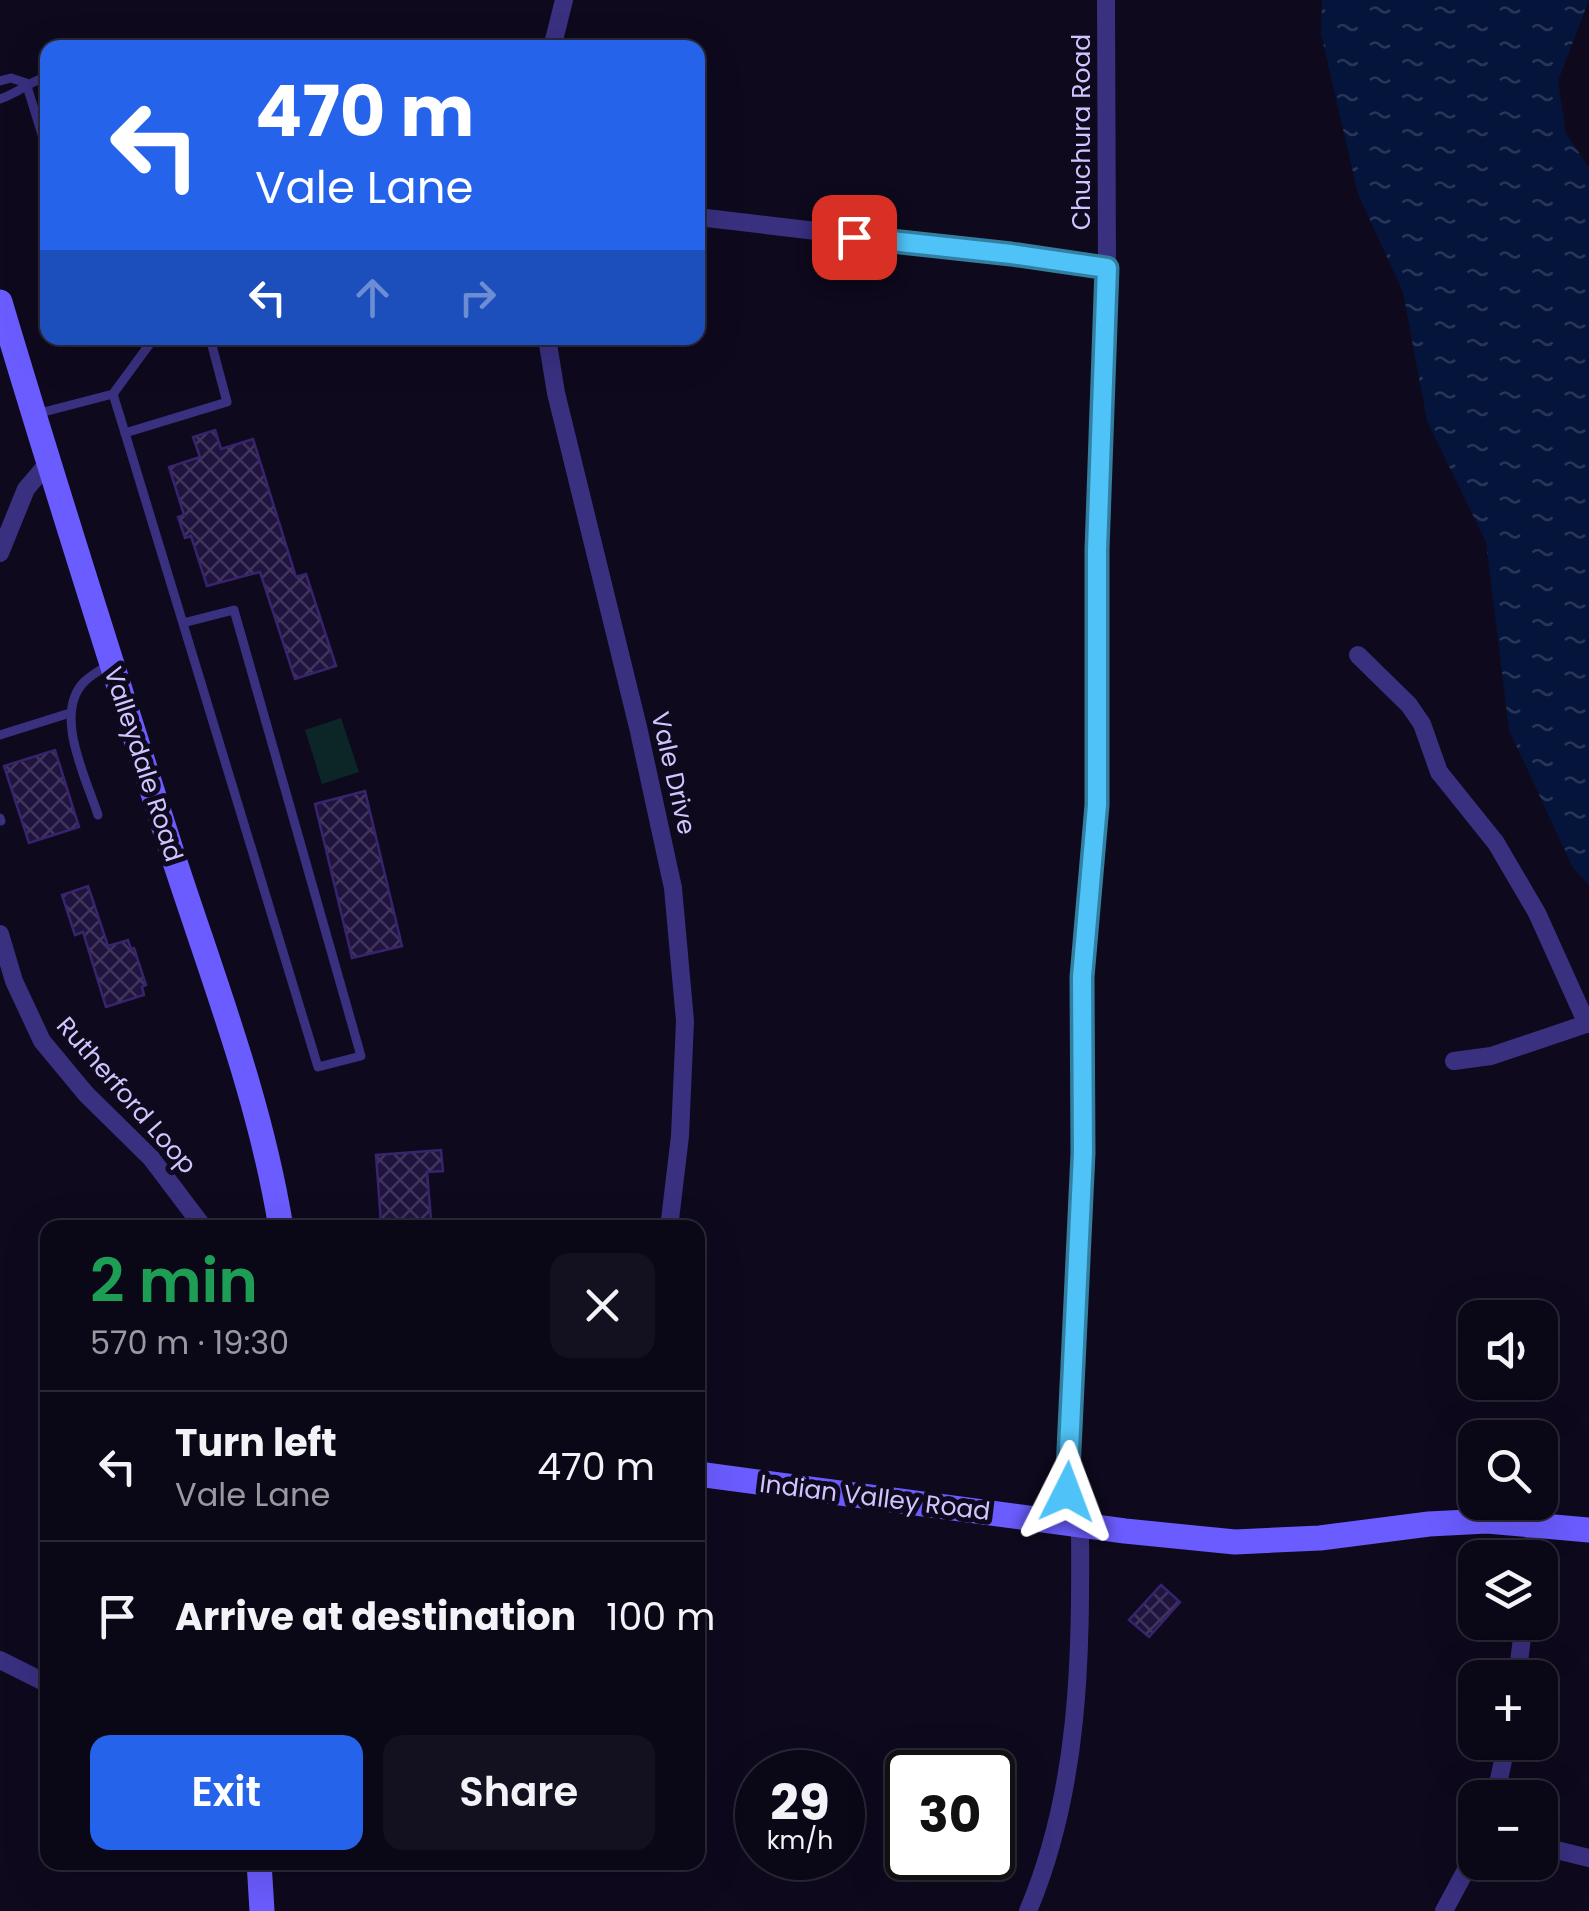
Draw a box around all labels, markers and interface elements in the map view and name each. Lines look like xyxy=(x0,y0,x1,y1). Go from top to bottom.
street label: Chuchura Road xyxy=(1064,34,1099,230)
text: 470 m xyxy=(255,62,474,161)
icon: left xyxy=(90,80,220,210)
text: Vale Lane xyxy=(255,156,473,219)
pin xyxy=(812,195,897,280)
icon: arrive xyxy=(827,210,882,265)
icon: left xyxy=(240,270,295,325)
icon: ahead xyxy=(345,270,400,325)
icon: right xyxy=(450,270,505,325)
street label: Valleydale Road xyxy=(96,662,192,866)
street label: Vale Drive xyxy=(642,708,705,838)
street label: Rutherford Loop xyxy=(48,1009,205,1182)
text: 2 min xyxy=(90,1239,258,1323)
button: close xyxy=(550,1253,655,1358)
map controls xyxy=(1458,1300,1558,1880)
button: sound xyxy=(1458,1300,1558,1400)
text: 570 m · 19:30 xyxy=(90,1320,289,1365)
text: Turn left xyxy=(175,1416,337,1469)
button: search xyxy=(1458,1420,1558,1520)
icon: left xyxy=(90,1439,145,1494)
text: 470 m xyxy=(537,1440,655,1493)
position arrow xyxy=(1015,1440,1119,1544)
street label: Indian Valley Road xyxy=(758,1466,992,1529)
text: Vale Lane xyxy=(175,1472,330,1517)
button: layers xyxy=(1458,1540,1558,1640)
icon: arrive xyxy=(90,1589,145,1644)
text: Arrive at destination xyxy=(175,1590,576,1643)
text: 100 m xyxy=(606,1590,715,1643)
button: + xyxy=(1458,1660,1558,1760)
button: Exit xyxy=(90,1735,363,1850)
button: Share xyxy=(383,1735,655,1850)
speed limit sign: 30 xyxy=(885,1750,1015,1880)
text: 29 xyxy=(770,1767,830,1838)
button: − xyxy=(1458,1780,1558,1880)
text: km/h xyxy=(767,1823,833,1858)

